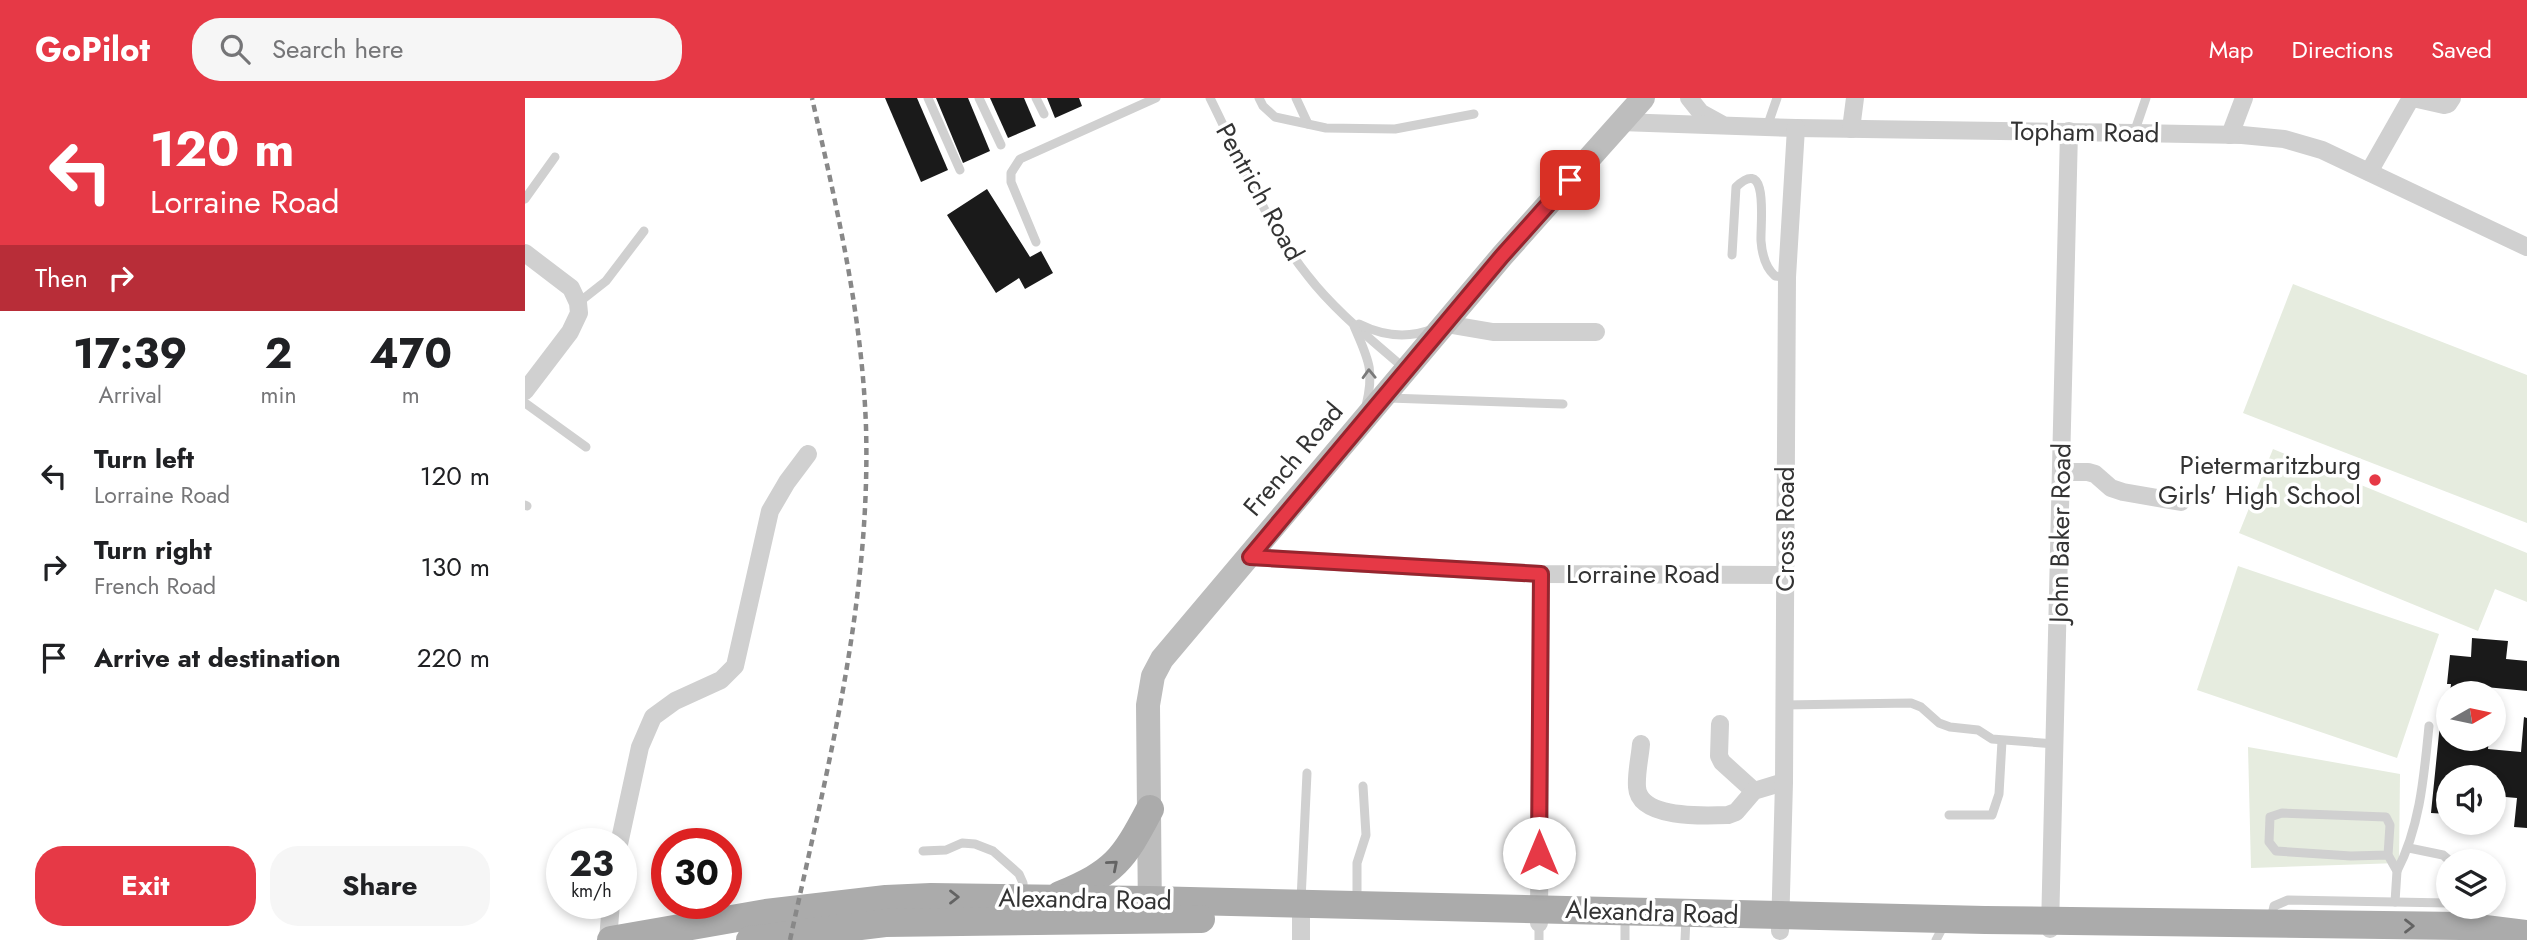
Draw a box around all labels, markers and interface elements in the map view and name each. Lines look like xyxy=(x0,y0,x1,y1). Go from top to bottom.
search box xyxy=(192,18,682,81)
text: GoPilot xyxy=(35,26,150,73)
icon: search xyxy=(216,30,254,68)
text: Search here xyxy=(272,30,403,68)
text: Map xyxy=(2209,32,2254,67)
text: Directions xyxy=(2292,32,2393,67)
text: Saved xyxy=(2431,32,2492,67)
street label: Topham Road xyxy=(2010,112,2160,152)
text: 120 m xyxy=(150,114,294,184)
street label: Pentrich Road xyxy=(1206,116,1314,268)
icon: left xyxy=(35,126,126,217)
pin xyxy=(1540,150,1600,210)
icon: arrive xyxy=(1551,161,1589,199)
text: Lorraine Road xyxy=(150,179,339,225)
text: Then xyxy=(35,259,88,297)
icon: right xyxy=(102,259,140,297)
text: 17:39 xyxy=(73,323,187,384)
text: 2 xyxy=(265,323,292,384)
text: 470 xyxy=(370,323,452,384)
one-way arrow xyxy=(1362,369,1377,380)
text: Arrival xyxy=(99,378,162,412)
text: min xyxy=(260,378,296,412)
text: m xyxy=(402,378,420,412)
street label: French Road xyxy=(1234,394,1352,524)
text: Turn left xyxy=(94,440,194,478)
street label: John Baker Road xyxy=(2039,443,2081,626)
place label: Pietermaritzburg Girls' High School xyxy=(2158,446,2361,514)
icon: left xyxy=(35,457,73,495)
text: 120 m xyxy=(420,457,490,495)
street label: Cross Road xyxy=(1766,466,1804,592)
marker: Pietermaritzburg Girls' High School xyxy=(2367,472,2383,488)
text: Lorraine Road xyxy=(94,478,230,512)
text: Turn right xyxy=(94,531,212,569)
icon: right xyxy=(35,548,73,586)
text: 130 m xyxy=(420,548,490,586)
street label: Lorraine Road xyxy=(1566,555,1720,593)
text: French Road xyxy=(94,569,216,603)
icon: arrive xyxy=(35,639,73,677)
text: Arrive at destination xyxy=(94,639,341,677)
text: 220 m xyxy=(417,639,490,677)
north arrow xyxy=(2436,681,2506,751)
map controls xyxy=(2436,681,2506,919)
button: sound xyxy=(2436,765,2506,835)
position arrow xyxy=(1502,816,1576,890)
speed limit sign: 30 xyxy=(651,828,742,919)
text: 23 xyxy=(569,839,614,889)
button: Exit xyxy=(35,846,256,926)
button: Share xyxy=(270,846,490,926)
button: layers xyxy=(2436,849,2506,919)
one-way arrow xyxy=(1105,861,1118,873)
text: km/h xyxy=(571,878,612,904)
street label: Alexandra Road xyxy=(998,878,1172,920)
one-way arrow xyxy=(949,889,959,905)
street label: Alexandra Road xyxy=(1565,890,1739,934)
one-way arrow xyxy=(2404,918,2415,934)

